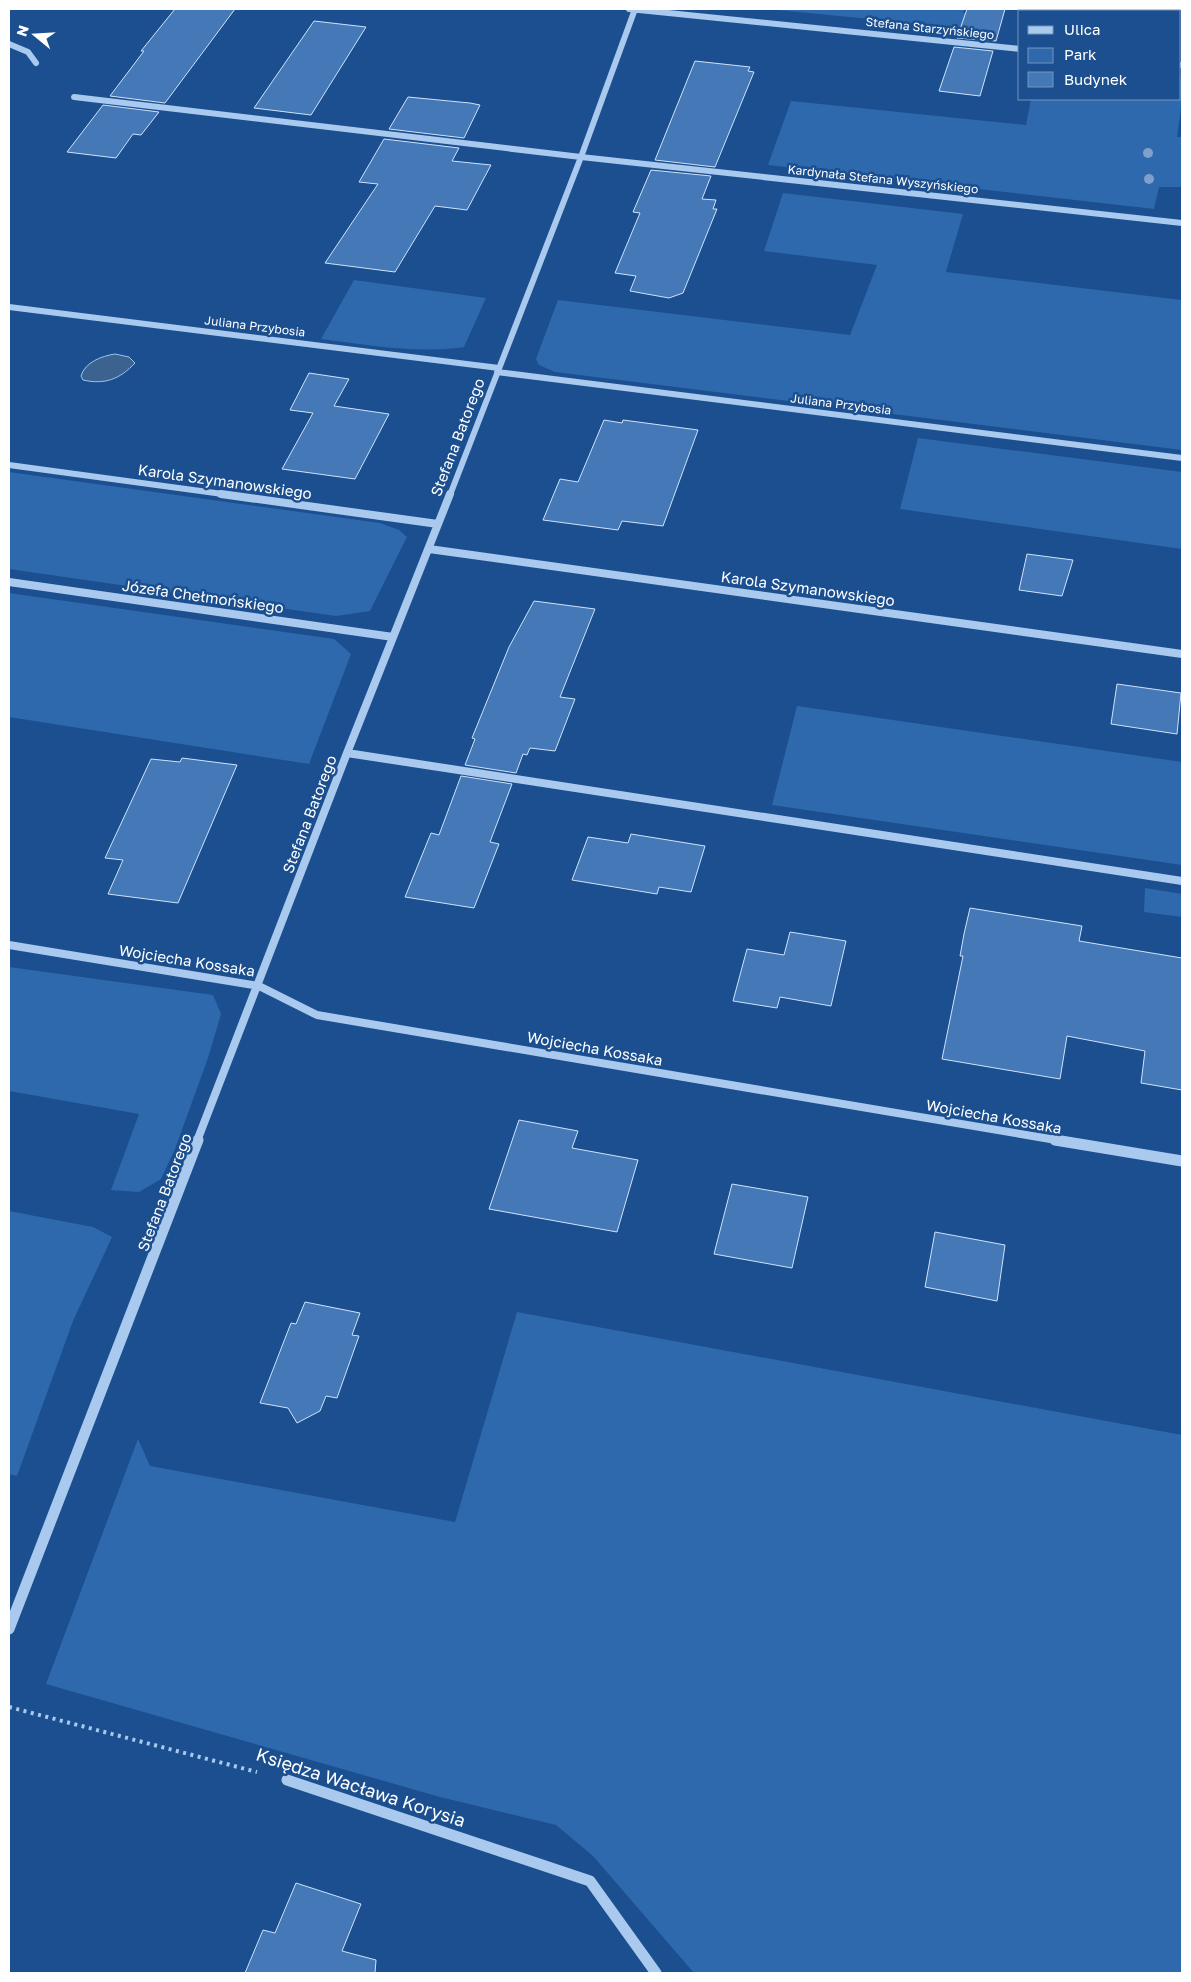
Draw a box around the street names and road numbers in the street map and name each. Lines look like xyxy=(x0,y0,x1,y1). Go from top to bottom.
street label: Stefana Starzyńskiego xyxy=(865,14,995,42)
street label: Kardynała Stefana Wyszyńskiego xyxy=(787,162,979,196)
street label: Juliana Przybosia xyxy=(204,312,306,340)
street label: Stefana Batorego xyxy=(426,375,488,499)
street label: Juliana Przybosia xyxy=(790,390,892,418)
street label: Karola Szymanowskiego xyxy=(137,460,313,502)
street label: Karola Szymanowskiego xyxy=(720,567,896,609)
street label: Józefa Chełmońskiego xyxy=(121,576,285,616)
street label: Stefana Batorego xyxy=(278,752,340,876)
street label: Wojciecha Kossaka xyxy=(118,940,256,980)
street label: Wojciecha Kossaka xyxy=(526,1027,664,1069)
street label: Wojciecha Kossaka xyxy=(925,1095,1063,1137)
street label: Stefana Batorego xyxy=(133,1130,195,1254)
street label: Księdza Wacława Korysia xyxy=(254,1743,468,1831)

